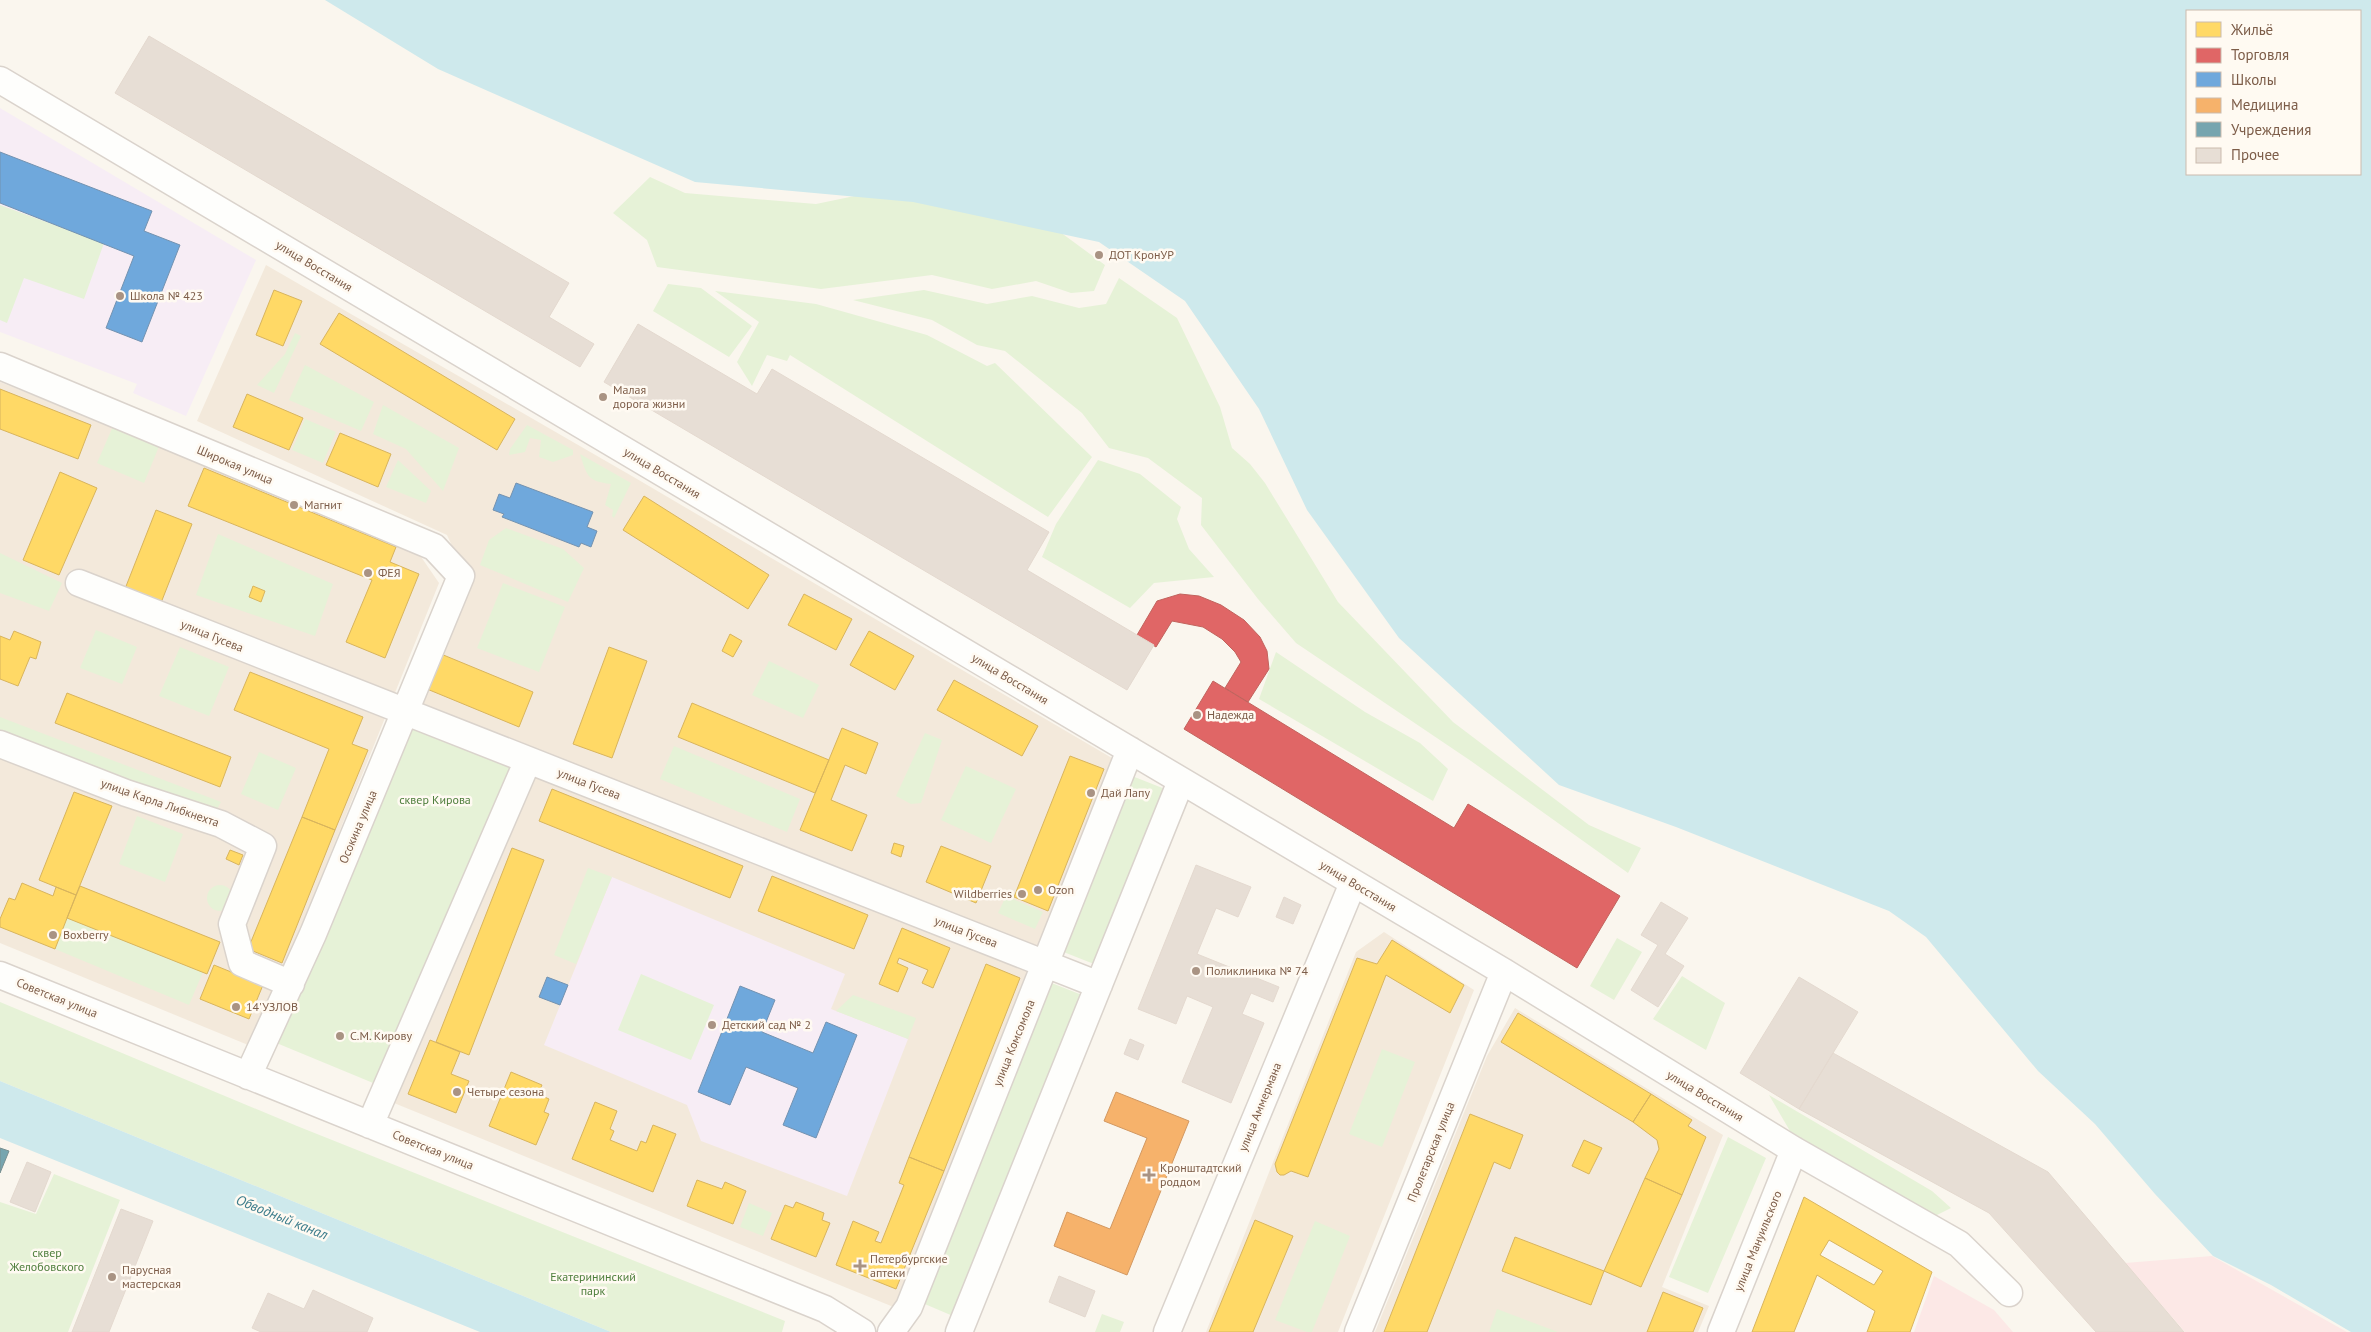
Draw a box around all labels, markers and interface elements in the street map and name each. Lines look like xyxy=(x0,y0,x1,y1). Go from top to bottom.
legend xyxy=(2186,10,2361,175)
text: Жильё xyxy=(2230,20,2273,39)
text: Торговля xyxy=(2231,45,2289,64)
text: Школы xyxy=(2231,70,2277,89)
text: Медицина xyxy=(2231,95,2298,114)
text: Учреждения xyxy=(2231,120,2311,139)
text: Прочее xyxy=(2231,145,2279,164)
street label: улица Восстания xyxy=(273,237,355,294)
place label: ДОТ КронУР xyxy=(1109,247,1174,262)
marker: ДОТ КронУР xyxy=(1093,249,1105,261)
place label: Школа № 423 xyxy=(130,288,203,303)
marker: Школа № 423 xyxy=(114,290,126,302)
place label: Малая дорога жизни xyxy=(613,382,685,411)
marker: Малая дорога жизни xyxy=(597,391,609,403)
street label: Широкая улица xyxy=(195,442,276,487)
street label: улица Восстания xyxy=(621,444,703,501)
place label: Магнит xyxy=(304,497,342,512)
marker: Магнит xyxy=(288,499,300,511)
place label: ФЕЯ xyxy=(378,565,401,580)
marker: ФЕЯ xyxy=(362,567,374,579)
street label: улица Гусева xyxy=(179,616,246,655)
street label: улица Восстания xyxy=(969,650,1051,707)
place label: Надежда xyxy=(1207,707,1254,722)
marker: Надежда xyxy=(1191,709,1203,721)
street label: улица Гусева xyxy=(555,765,623,802)
street label: улица Карла Либкнехта xyxy=(99,775,221,830)
place label: Дай Лапу xyxy=(1101,785,1150,800)
marker: Дай Лапу xyxy=(1085,787,1097,799)
street label: Осокина улица xyxy=(335,788,380,866)
park label: сквер Кирова xyxy=(399,792,471,807)
street label: улица Восстания xyxy=(1317,857,1399,914)
place label: Ozon xyxy=(1048,882,1074,897)
marker: Ozon xyxy=(1032,884,1044,896)
place label: Wildberries xyxy=(954,886,1012,901)
marker: Wildberries xyxy=(1016,888,1028,900)
street label: улица Гусева xyxy=(932,913,1000,950)
place label: Boxberry xyxy=(63,927,109,942)
marker: Boxberry xyxy=(47,929,59,941)
place label: Поликлиника № 74 xyxy=(1206,963,1308,978)
marker: Поликлиника № 74 xyxy=(1190,965,1202,977)
street label: Советская улица xyxy=(14,974,100,1021)
street label: улица Комсомола xyxy=(989,997,1038,1088)
place label: 14'УЗЛОВ xyxy=(246,999,298,1014)
marker: 14'УЗЛОВ xyxy=(230,1001,242,1013)
place label: Детский сад № 2 xyxy=(722,1017,811,1032)
marker: Детский сад № 2 xyxy=(706,1019,718,1031)
place label: С.М. Кирову xyxy=(350,1028,413,1043)
marker: С.М. Кирову xyxy=(334,1030,346,1042)
street label: улица Аммермана xyxy=(1235,1060,1284,1153)
street label: улица Восстания xyxy=(1664,1067,1746,1124)
place label: Четыре сезона xyxy=(467,1084,544,1099)
marker: Четыре сезона xyxy=(451,1086,463,1098)
street label: Пролетарская улица xyxy=(1404,1100,1457,1204)
street label: Советская улица xyxy=(390,1126,476,1173)
place label: Кронштадтский роддом xyxy=(1160,1160,1242,1189)
marker: Кронштадтский роддом xyxy=(1142,1168,1156,1182)
street label: улица Мануильского xyxy=(1730,1188,1785,1293)
water label: Обводный канал xyxy=(233,1190,331,1244)
park label: сквер Желобовского xyxy=(9,1245,84,1274)
place label: Петербургские аптеки xyxy=(870,1251,948,1280)
marker: Петербургские аптеки xyxy=(854,1260,866,1272)
place label: Парусная мастерская xyxy=(122,1262,181,1291)
park label: Екатерининский парк xyxy=(550,1269,636,1298)
marker: Парусная мастерская xyxy=(106,1271,118,1283)

